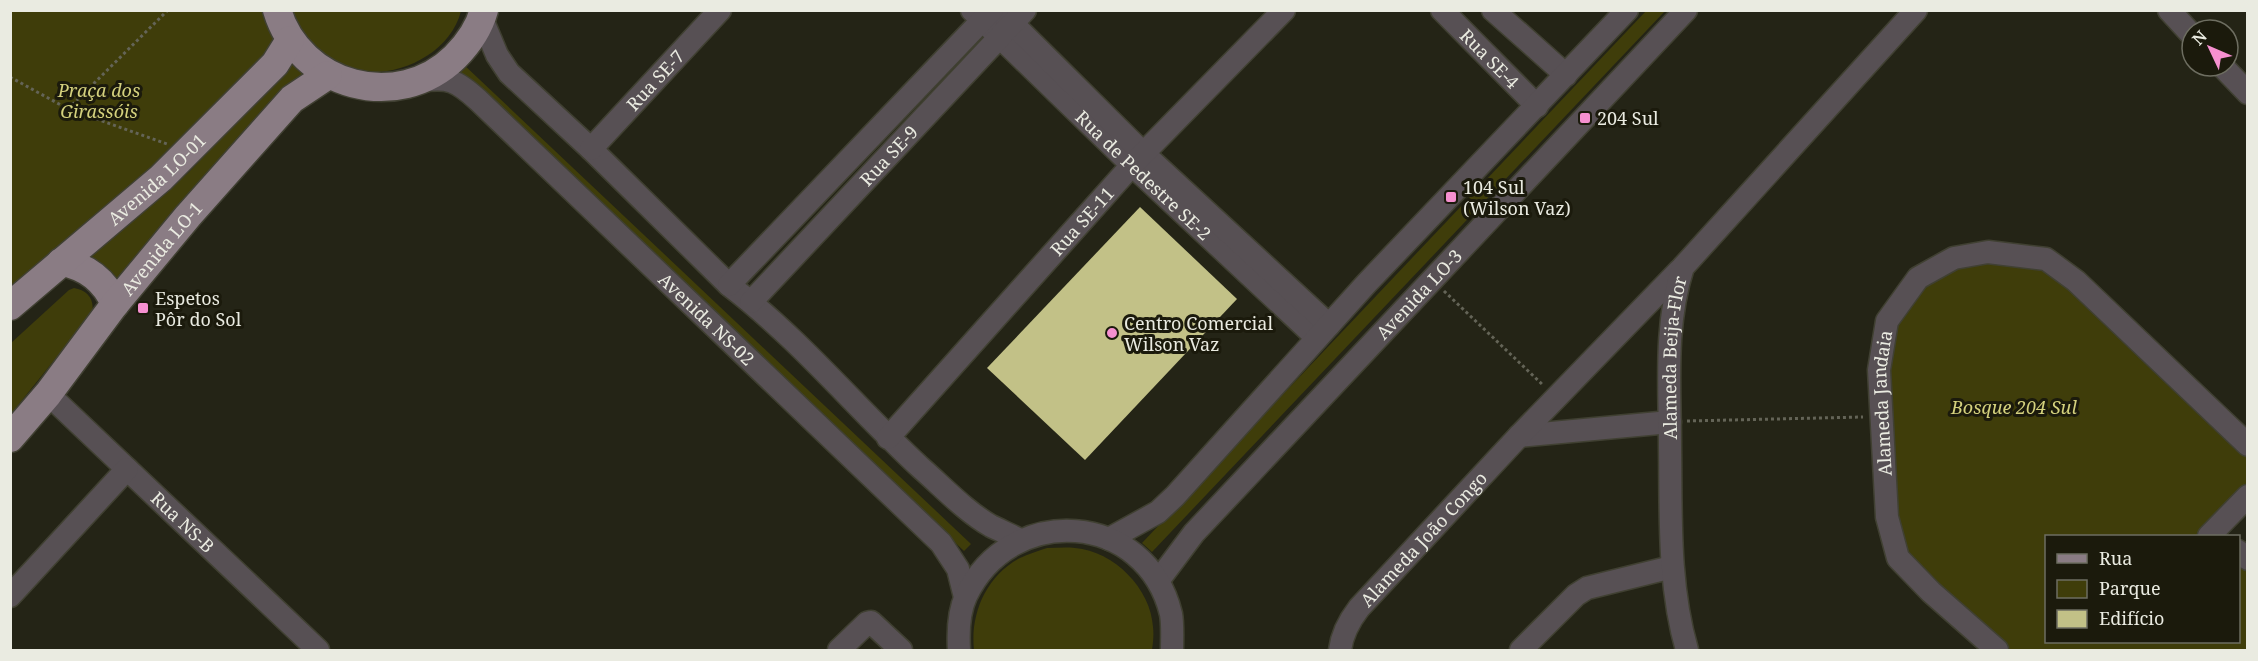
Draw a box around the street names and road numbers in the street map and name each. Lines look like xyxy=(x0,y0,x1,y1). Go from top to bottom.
street label: Rua SE-4 xyxy=(1455,23,1525,93)
street label: Rua SE-7 xyxy=(621,45,689,116)
street label: Rua de Pedestre SE-2 xyxy=(1070,105,1217,245)
street label: Rua SE-9 xyxy=(854,120,923,191)
street label: Avenida LO-01 xyxy=(102,128,211,230)
street label: Rua SE-11 xyxy=(1045,181,1119,261)
street label: Avenida LO-1 xyxy=(115,196,208,300)
street label: Avenida LO-3 xyxy=(1371,244,1467,344)
street label: Avenida NS-02 xyxy=(654,267,760,371)
street label: Alameda Beija-Flor xyxy=(1657,273,1692,440)
street label: Alameda Jandaia xyxy=(1867,328,1897,477)
street label: Alameda João Congo xyxy=(1354,466,1492,612)
street label: Rua NS-B xyxy=(146,486,220,558)

